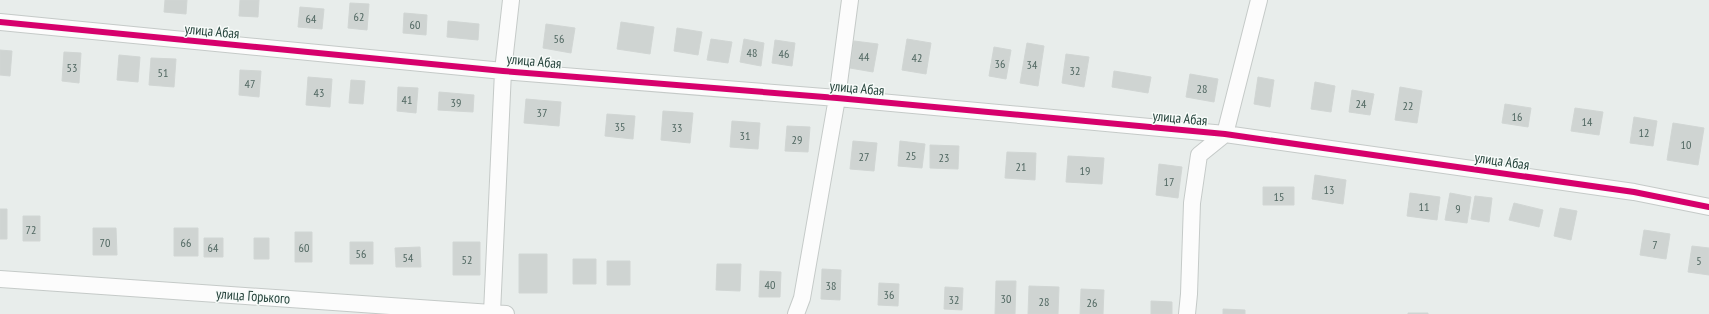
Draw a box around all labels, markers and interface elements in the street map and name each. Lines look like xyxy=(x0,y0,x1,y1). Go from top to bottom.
house number: 62 xyxy=(354,9,364,24)
house number: 64 xyxy=(306,11,317,26)
house number: 60 xyxy=(410,17,420,32)
street label: улица Абая xyxy=(184,20,240,42)
house number: 56 xyxy=(554,31,564,46)
house number: 48 xyxy=(747,45,757,60)
house number: 46 xyxy=(779,46,789,61)
house number: 44 xyxy=(859,49,870,64)
street label: улица Абая xyxy=(506,50,562,72)
house number: 42 xyxy=(912,50,922,65)
house number: 36 xyxy=(995,56,1005,71)
house number: 34 xyxy=(1027,57,1038,72)
house number: 53 xyxy=(67,60,77,75)
house number: 32 xyxy=(1070,63,1080,78)
house number: 51 xyxy=(158,65,168,80)
house number: 47 xyxy=(245,76,255,91)
street label: улица Абая xyxy=(829,77,885,99)
house number: 28 xyxy=(1197,81,1207,96)
house number: 43 xyxy=(314,85,324,100)
house number: 41 xyxy=(402,92,412,107)
house number: 39 xyxy=(451,95,461,110)
house number: 24 xyxy=(1356,96,1367,111)
house number: 22 xyxy=(1403,98,1413,113)
house number: 37 xyxy=(537,105,547,120)
street label: улица Абая xyxy=(1152,107,1208,129)
house number: 16 xyxy=(1512,109,1522,124)
house number: 14 xyxy=(1582,114,1593,129)
house number: 35 xyxy=(615,119,625,134)
house number: 33 xyxy=(672,120,682,135)
house number: 12 xyxy=(1639,125,1649,140)
house number: 31 xyxy=(740,128,750,143)
house number: 29 xyxy=(792,132,802,147)
house number: 10 xyxy=(1681,137,1691,152)
house number: 25 xyxy=(906,148,916,163)
street label: улица Абая xyxy=(1474,148,1530,174)
house number: 27 xyxy=(859,149,869,164)
house number: 23 xyxy=(939,150,949,165)
house number: 21 xyxy=(1016,159,1026,174)
house number: 19 xyxy=(1080,163,1090,178)
house number: 17 xyxy=(1164,174,1174,189)
house number: 13 xyxy=(1324,182,1334,197)
house number: 15 xyxy=(1274,189,1284,204)
house number: 11 xyxy=(1419,199,1429,214)
house number: 9 xyxy=(1455,201,1461,216)
house number: 72 xyxy=(26,222,36,237)
house number: 70 xyxy=(100,235,110,250)
house number: 66 xyxy=(181,235,191,250)
house number: 7 xyxy=(1652,237,1658,252)
house number: 64 xyxy=(208,240,219,255)
house number: 60 xyxy=(299,240,309,255)
house number: 56 xyxy=(356,246,366,261)
house number: 54 xyxy=(403,250,414,265)
house number: 52 xyxy=(462,252,472,267)
house number: 5 xyxy=(1696,253,1702,268)
house number: 40 xyxy=(765,277,775,292)
house number: 38 xyxy=(826,278,836,293)
street label: улица Горького xyxy=(215,284,291,308)
house number: 36 xyxy=(884,287,894,302)
house number: 30 xyxy=(1001,291,1011,306)
house number: 32 xyxy=(949,292,959,307)
house number: 28 xyxy=(1039,294,1049,309)
house number: 26 xyxy=(1087,295,1097,310)

